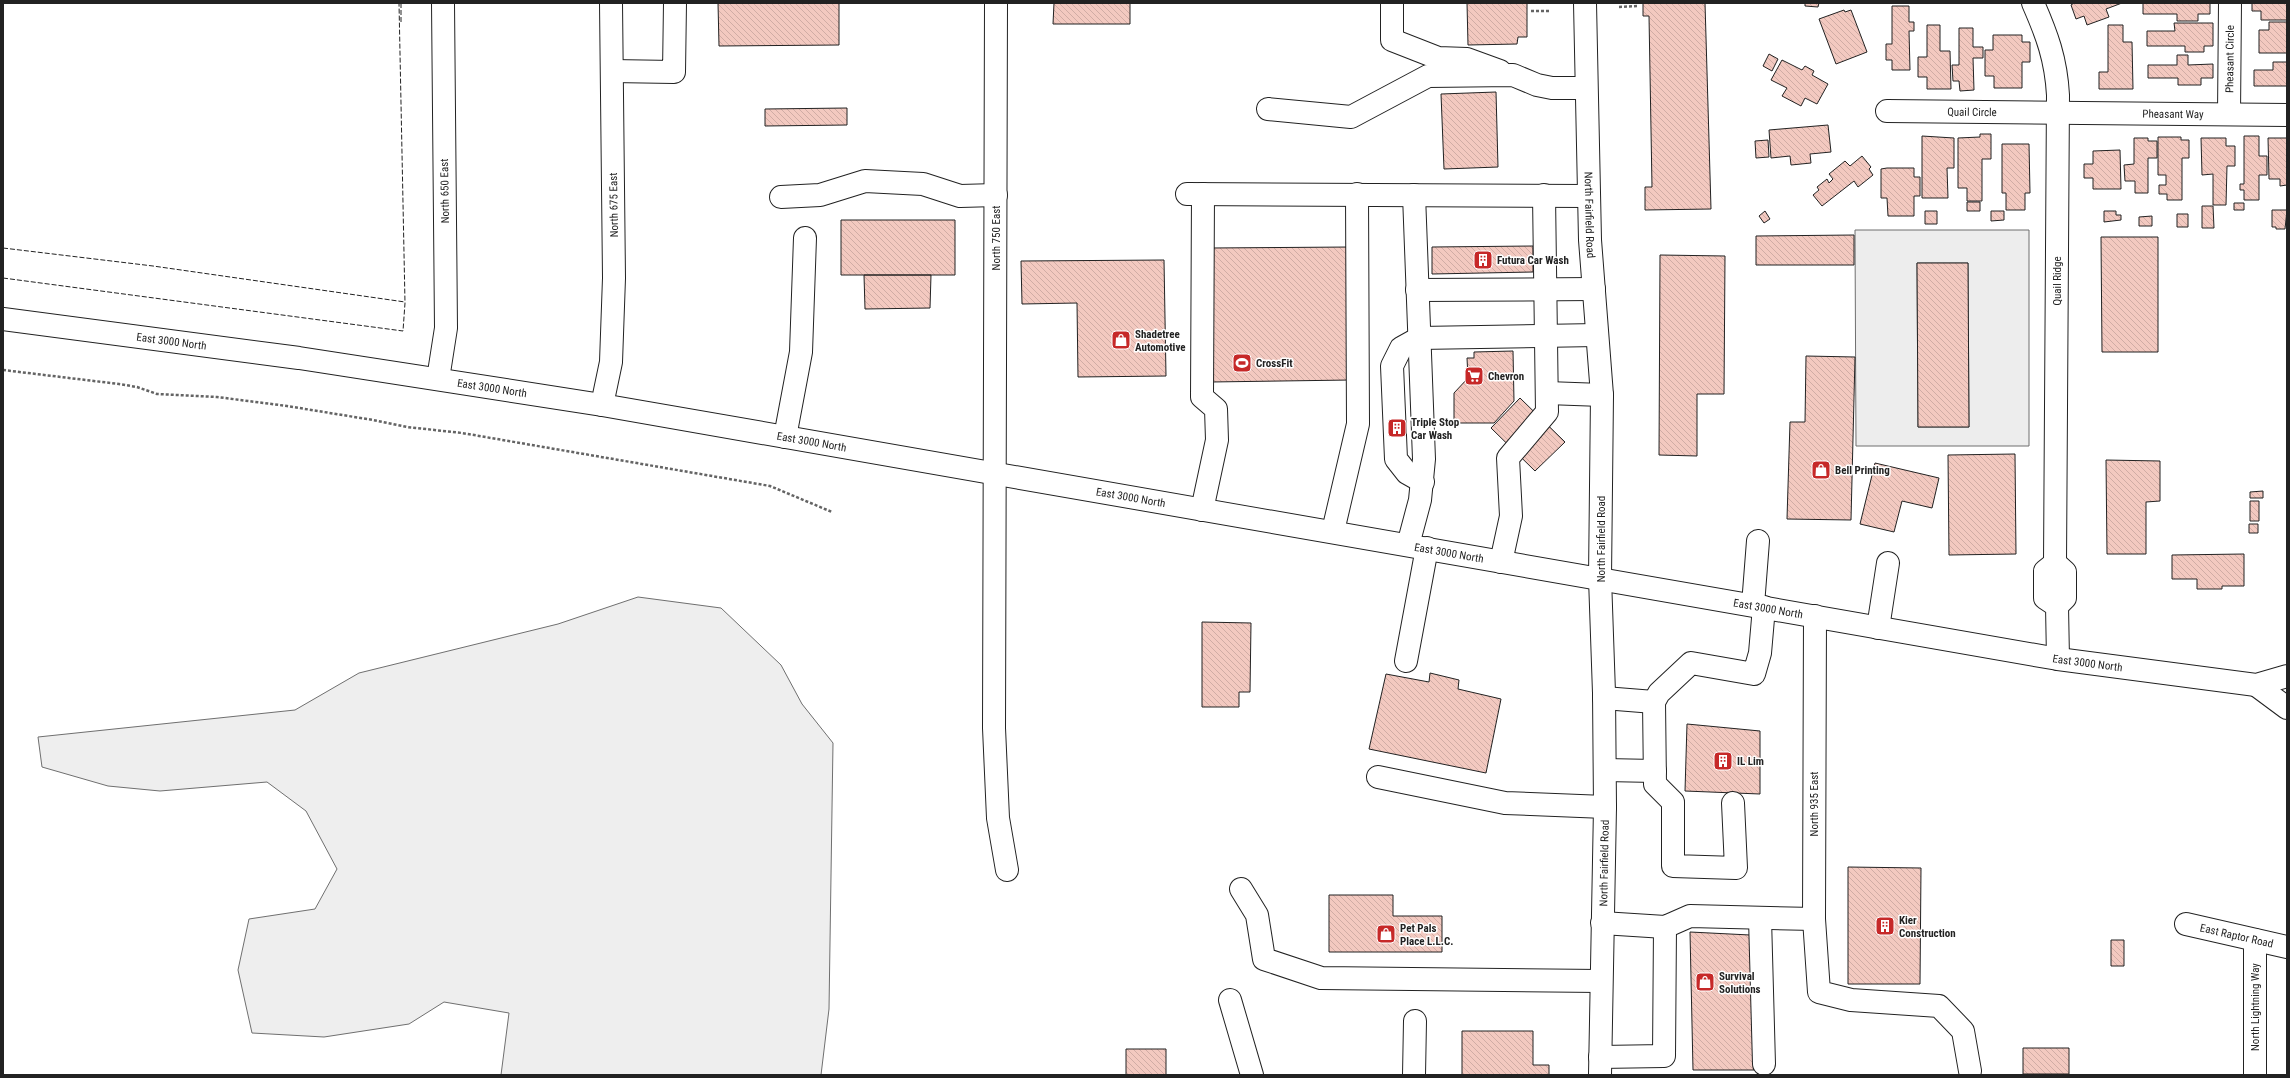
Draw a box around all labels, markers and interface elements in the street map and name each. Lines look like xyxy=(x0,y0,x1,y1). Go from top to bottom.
street label: Pheasant Circle xyxy=(2223,25,2236,93)
street label: Quail Circle xyxy=(1947,105,1997,119)
street label: Pheasant Way xyxy=(2142,107,2204,121)
street label: North 650 East xyxy=(438,158,452,224)
street label: North 675 East xyxy=(607,172,621,238)
street label: North Fairfield Road xyxy=(1582,172,1598,259)
street label: North 750 East xyxy=(990,206,1003,270)
building icon: Futura Car Wash xyxy=(1472,249,1494,271)
place label: Futura Car Wash xyxy=(1497,254,1569,267)
street label: Quail Ridge xyxy=(2051,256,2064,306)
place label: Shadetree Automotive xyxy=(1135,328,1186,354)
shop icon: Shadetree Automotive xyxy=(1110,329,1132,351)
street label: East 3000 North xyxy=(136,330,207,352)
sports icon: CrossFit xyxy=(1231,352,1253,374)
place label: CrossFit xyxy=(1256,357,1293,370)
supermarket icon: Chevron xyxy=(1463,365,1485,387)
place label: Chevron xyxy=(1488,370,1524,383)
street label: East 3000 North xyxy=(456,376,528,400)
place label: Triple Stop Car Wash xyxy=(1411,416,1460,442)
building icon: Triple Stop Car Wash xyxy=(1386,417,1408,439)
street label: East 3000 North xyxy=(776,429,847,454)
shop icon: Bell Printing xyxy=(1810,459,1832,481)
place label: Bell Printing xyxy=(1835,464,1890,477)
street label: East 3000 North xyxy=(1095,485,1167,510)
street label: North Fairfield Road xyxy=(1595,496,1608,582)
street label: East 3000 North xyxy=(1413,540,1485,565)
street label: East 3000 North xyxy=(1732,596,1804,621)
street label: East 3000 North xyxy=(2052,652,2123,674)
building icon: IL Lim xyxy=(1712,750,1734,772)
place label: IL Lim xyxy=(1737,755,1764,768)
street label: North 935 East xyxy=(1808,772,1821,836)
street label: North Fairfield Road xyxy=(1597,820,1611,906)
place label: Kier Construction xyxy=(1899,914,1956,940)
building icon: Kier Construction xyxy=(1874,915,1896,937)
street label: East Raptor Road xyxy=(2199,921,2275,950)
place label: Pet Pals Place L.L.C. xyxy=(1400,922,1453,948)
shop icon: Pet Pals Place L.L.C. xyxy=(1375,923,1397,945)
street label: North Lightning Way xyxy=(2249,963,2262,1051)
place label: Survival Solutions xyxy=(1719,970,1761,996)
shop icon: Survival Solutions xyxy=(1694,971,1716,993)

